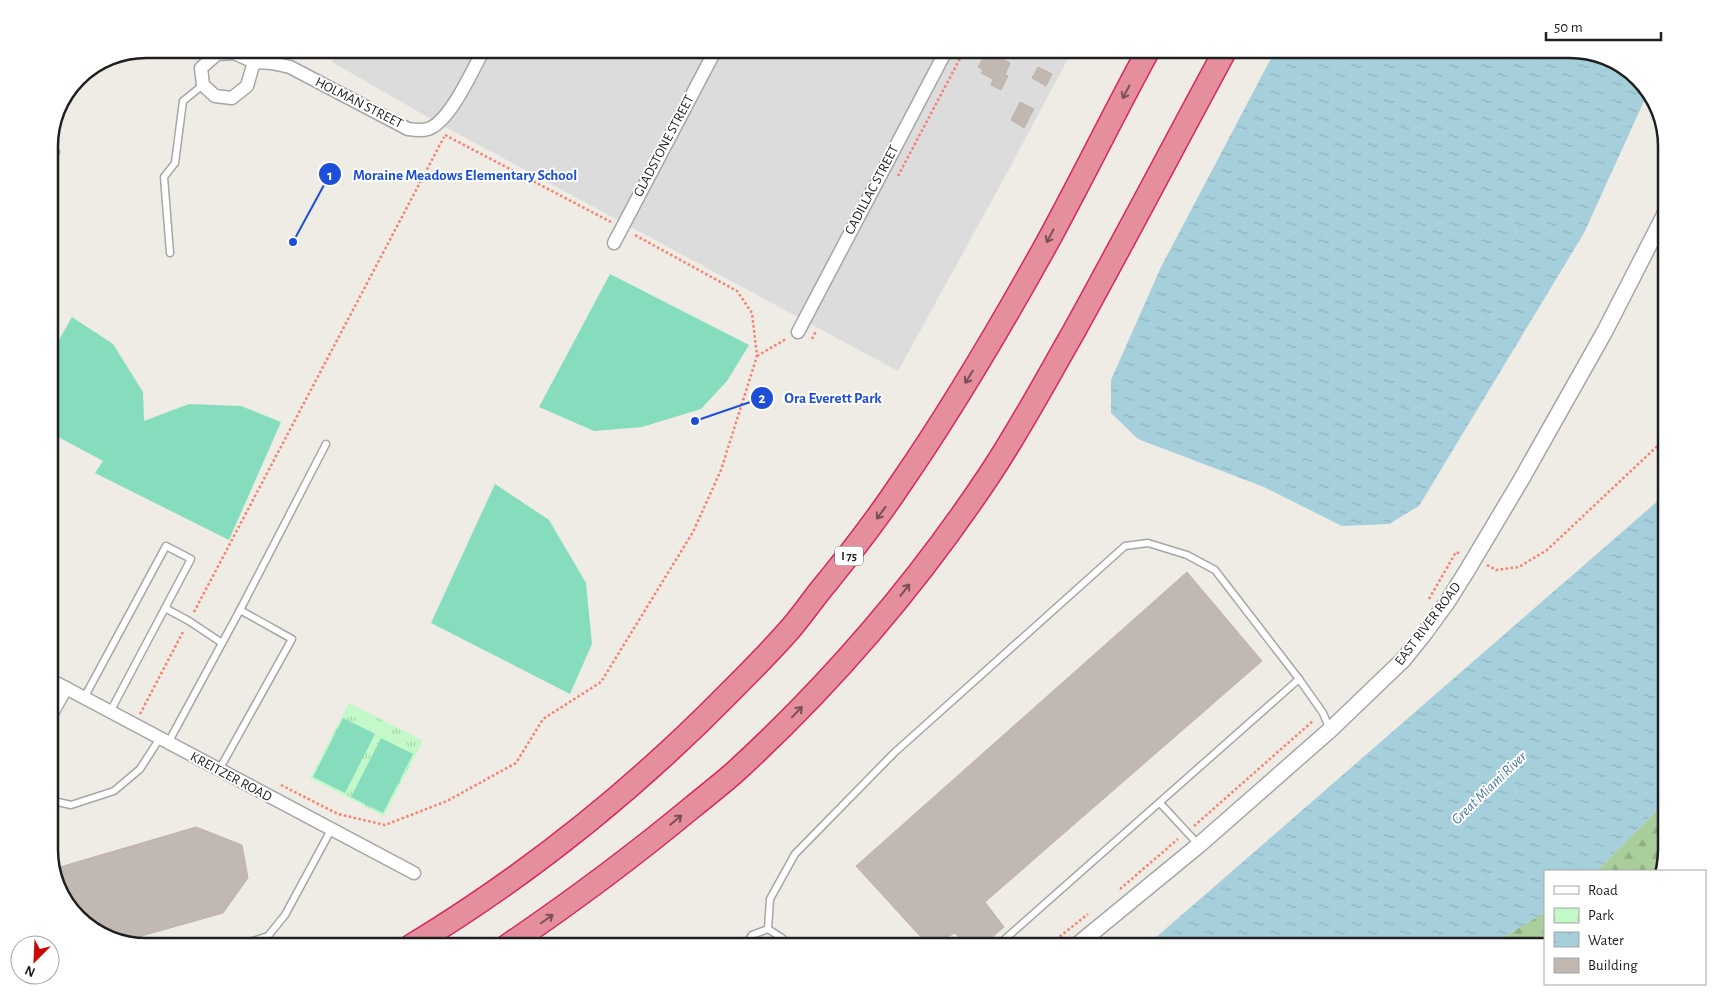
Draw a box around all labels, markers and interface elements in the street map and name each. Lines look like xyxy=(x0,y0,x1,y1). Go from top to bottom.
scale bar xyxy=(1546,10,1661,42)
text: 50 m xyxy=(1554,20,1583,35)
street label: HOLMAN STREET xyxy=(313,75,405,131)
one-way arrow xyxy=(1121,84,1130,99)
street label: GLADSTONE STREET xyxy=(631,93,697,199)
street label: CADILLAC STREET xyxy=(843,143,901,237)
callout: Moraine Meadows Elementary School xyxy=(318,159,587,189)
text: 1 xyxy=(327,168,333,183)
text: Moraine Meadows Elementary School xyxy=(353,168,577,183)
one-way arrow xyxy=(1045,228,1055,243)
one-way arrow xyxy=(964,369,974,383)
callout: Ora Everett Park xyxy=(750,383,892,413)
text: 2 xyxy=(758,391,766,406)
text: Ora Everett Park xyxy=(784,391,882,406)
one-way arrow xyxy=(875,506,886,519)
road number: I 75 xyxy=(835,546,863,566)
street label: EAST RIVER ROAD xyxy=(1392,580,1464,668)
one-way arrow xyxy=(899,584,910,597)
one-way arrow xyxy=(791,705,803,718)
water label: Great Miami River xyxy=(1449,748,1530,827)
street label: KREITZER ROAD xyxy=(188,750,274,804)
one-way arrow xyxy=(670,815,683,826)
legend xyxy=(1544,870,1706,985)
text: Road xyxy=(1588,883,1618,898)
text: Park xyxy=(1588,908,1614,923)
one-way arrow xyxy=(540,914,554,924)
text: Water xyxy=(1588,933,1624,948)
north arrow xyxy=(10,935,60,985)
text: Building xyxy=(1588,958,1638,973)
text: N xyxy=(23,963,37,979)

